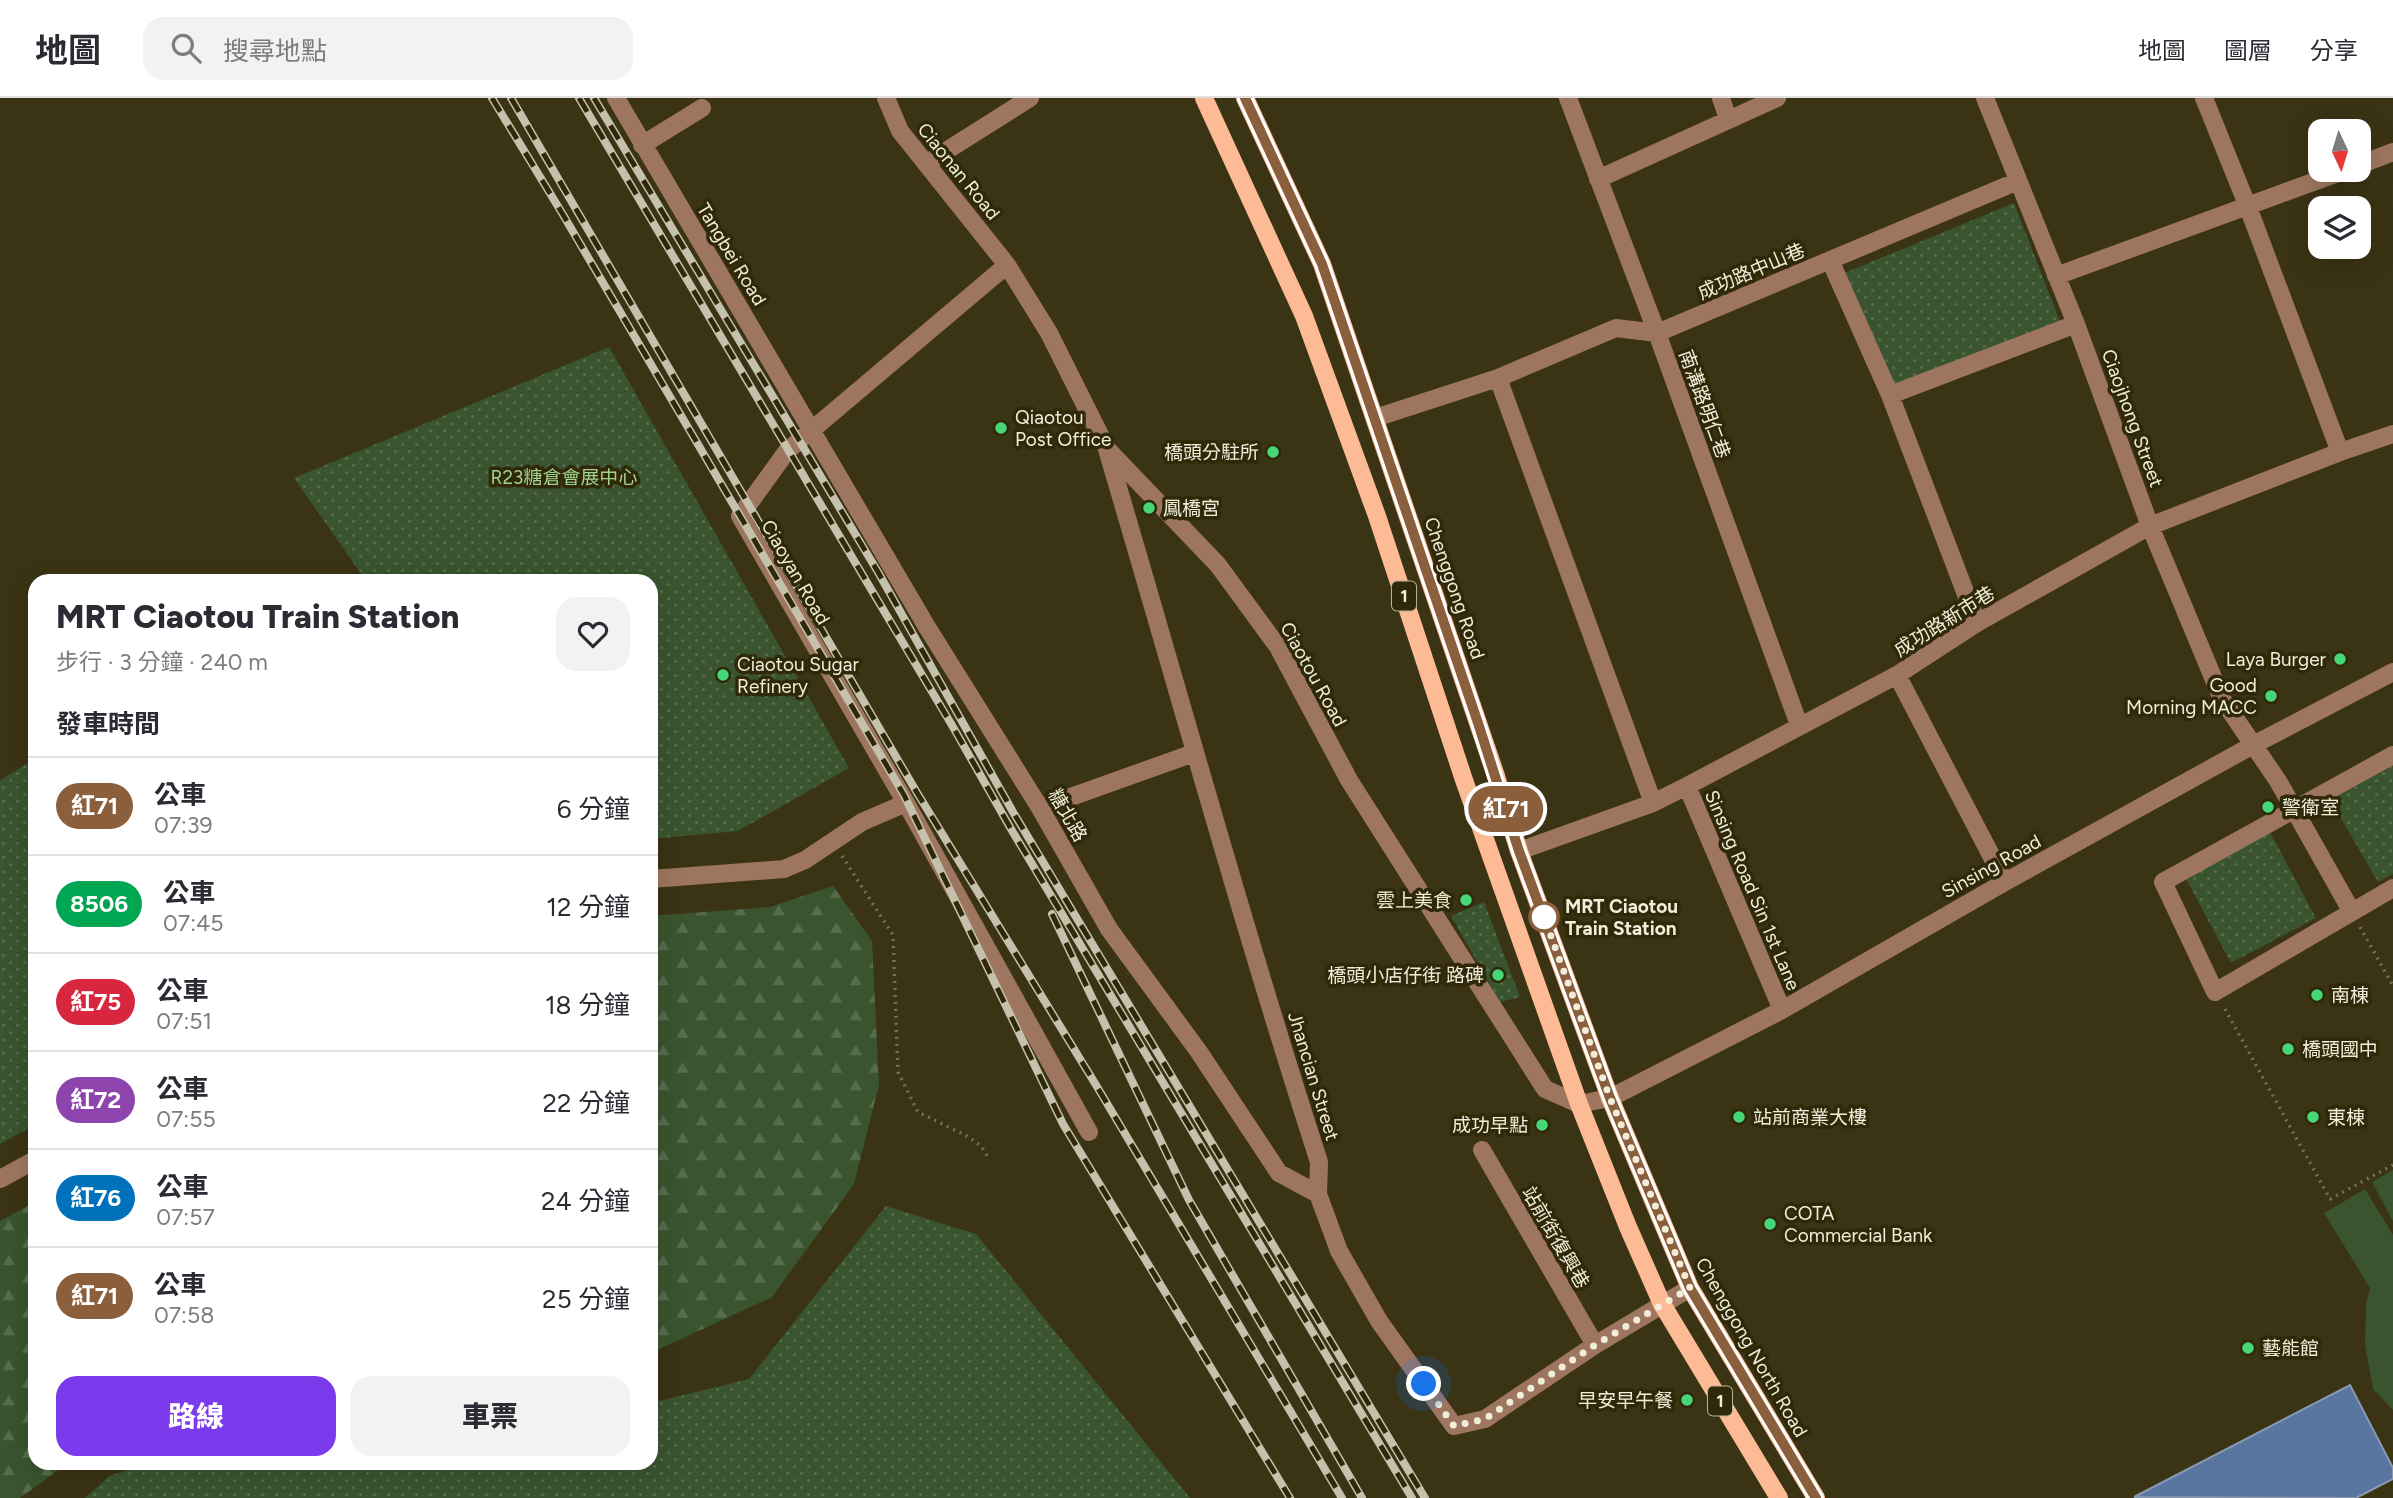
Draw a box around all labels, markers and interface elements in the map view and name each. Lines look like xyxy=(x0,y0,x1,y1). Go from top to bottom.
search box xyxy=(143,17,633,80)
icon: search xyxy=(167,29,205,67)
text: 地圖 xyxy=(35,31,101,70)
text: 搜尋地點 xyxy=(223,35,327,67)
text: 地圖 xyxy=(2138,36,2186,65)
text: 圖層 xyxy=(2224,36,2272,65)
text: 分享 xyxy=(2310,36,2358,65)
street label: Ciaonan Road xyxy=(912,118,1005,224)
north arrow xyxy=(2308,119,2371,182)
map controls xyxy=(2308,119,2371,259)
button: layers xyxy=(2308,196,2371,259)
street label: Tangbei Road xyxy=(692,199,771,310)
street label: 成功路中山巷 xyxy=(1694,239,1808,304)
street label: Ciaojhong Street xyxy=(2097,346,2168,490)
street label: 南溝路明仁巷 xyxy=(1674,347,1735,462)
place label: Qiaotou Post Office xyxy=(1015,406,1111,451)
marker: Qiaotou Post Office xyxy=(993,420,1009,436)
place label: 橋頭分駐所 xyxy=(1164,441,1259,464)
marker: 橋頭分駐所 xyxy=(1265,444,1281,460)
park label: R23糖倉會展中心 xyxy=(491,466,637,489)
place label: 鳳橋宮 xyxy=(1163,497,1220,520)
marker: 鳳橋宮 xyxy=(1141,500,1157,516)
street label: Chenggong Road xyxy=(1419,514,1490,662)
street label: Ciaoyan Road xyxy=(756,516,835,629)
street label: 成功路新市巷 xyxy=(1890,581,1999,661)
road number: 1 xyxy=(1392,582,1416,610)
text: MRT Ciaotou Train Station xyxy=(56,597,459,636)
button: heart xyxy=(556,597,630,671)
street label: Ciaotou Road xyxy=(1275,618,1352,731)
text: 步行 · 3 分鐘 · 240 m xyxy=(56,648,268,676)
place label: Laya Burger xyxy=(2226,648,2327,671)
marker: Laya Burger xyxy=(2332,651,2348,667)
place label: Ciaotou Sugar Refinery xyxy=(737,653,859,698)
marker: Ciaotou Sugar Refinery xyxy=(715,667,731,683)
place label: Good Morning MACC xyxy=(2126,674,2257,719)
marker: Good Morning MACC xyxy=(2263,688,2279,704)
text: 發車時間 xyxy=(56,708,160,740)
text: 公車 xyxy=(154,779,206,811)
street label: 糖北路 xyxy=(1043,785,1092,846)
line badge: 紅71 xyxy=(1466,786,1546,832)
street label: Sinsing Road Sin 1st Lane xyxy=(1700,787,1805,994)
text: 紅71 xyxy=(71,791,118,820)
text: 6 分鐘 xyxy=(557,793,630,825)
text: 紅71 xyxy=(1482,794,1530,823)
place label: 警衛室 xyxy=(2282,796,2339,819)
marker: 警衛室 xyxy=(2260,799,2276,815)
text: 07:39 xyxy=(154,811,212,839)
street label: Sinsing Road xyxy=(1938,830,2045,903)
text: 公車 xyxy=(163,877,215,909)
text: 8506 xyxy=(70,889,128,918)
place label: 雲上美食 xyxy=(1376,889,1452,912)
text: 12 分鐘 xyxy=(546,891,630,923)
marker: 雲上美食 xyxy=(1458,892,1474,908)
place label: MRT Ciaotou Train Station xyxy=(1565,895,1678,940)
marker: MRT Ciaotou Train Station xyxy=(1529,902,1559,932)
text: 07:45 xyxy=(163,909,224,937)
place label: 橋頭小店仔街 路碑 xyxy=(1327,964,1484,987)
marker: 橋頭小店仔街 路碑 xyxy=(1490,967,1506,983)
text: 公車 xyxy=(156,975,208,1007)
place label: 南棟 xyxy=(2331,984,2369,1007)
text: 紅75 xyxy=(70,987,121,1016)
marker: 南棟 xyxy=(2309,987,2325,1003)
text: 18 分鐘 xyxy=(545,989,630,1021)
text: 07:51 xyxy=(156,1007,212,1035)
street label: Jhancian Street xyxy=(1283,1009,1344,1143)
place label: 橋頭國中 xyxy=(2302,1038,2378,1061)
marker: 橋頭國中 xyxy=(2280,1041,2296,1057)
text: 公車 xyxy=(156,1073,208,1105)
text: 紅72 xyxy=(70,1085,121,1114)
text: 22 分鐘 xyxy=(543,1087,630,1119)
text: 07:55 xyxy=(156,1105,216,1133)
place label: 站前商業大樓 xyxy=(1753,1106,1867,1129)
place label: 東棟 xyxy=(2327,1106,2365,1129)
marker: 站前商業大樓 xyxy=(1731,1109,1747,1125)
marker: 東棟 xyxy=(2305,1109,2321,1125)
place label: 成功早點 xyxy=(1452,1114,1528,1137)
marker: 成功早點 xyxy=(1534,1117,1550,1133)
text: 公車 xyxy=(156,1171,208,1203)
street label: 站前街復興巷 xyxy=(1517,1182,1594,1292)
text: 紅76 xyxy=(70,1183,121,1212)
text: 24 分鐘 xyxy=(541,1185,630,1217)
place label: COTA Commercial Bank xyxy=(1784,1202,1933,1247)
text: 07:57 xyxy=(156,1203,215,1231)
marker: COTA Commercial Bank xyxy=(1762,1216,1778,1232)
street label: Chenggong North Road xyxy=(1691,1253,1812,1441)
text: 公車 xyxy=(154,1269,206,1301)
text: 紅71 xyxy=(71,1281,118,1310)
text: 25 分鐘 xyxy=(542,1283,630,1315)
text: 07:58 xyxy=(154,1301,214,1329)
place label: 藝能館 xyxy=(2262,1337,2319,1360)
marker: 藝能館 xyxy=(2240,1340,2256,1356)
your location xyxy=(1406,1366,1441,1401)
button: 路線 xyxy=(56,1376,336,1456)
button: 車票 xyxy=(350,1376,630,1456)
road number: 1 xyxy=(1708,1386,1732,1416)
place label: 早安早午餐 xyxy=(1578,1389,1673,1412)
marker: 早安早午餐 xyxy=(1679,1392,1695,1408)

